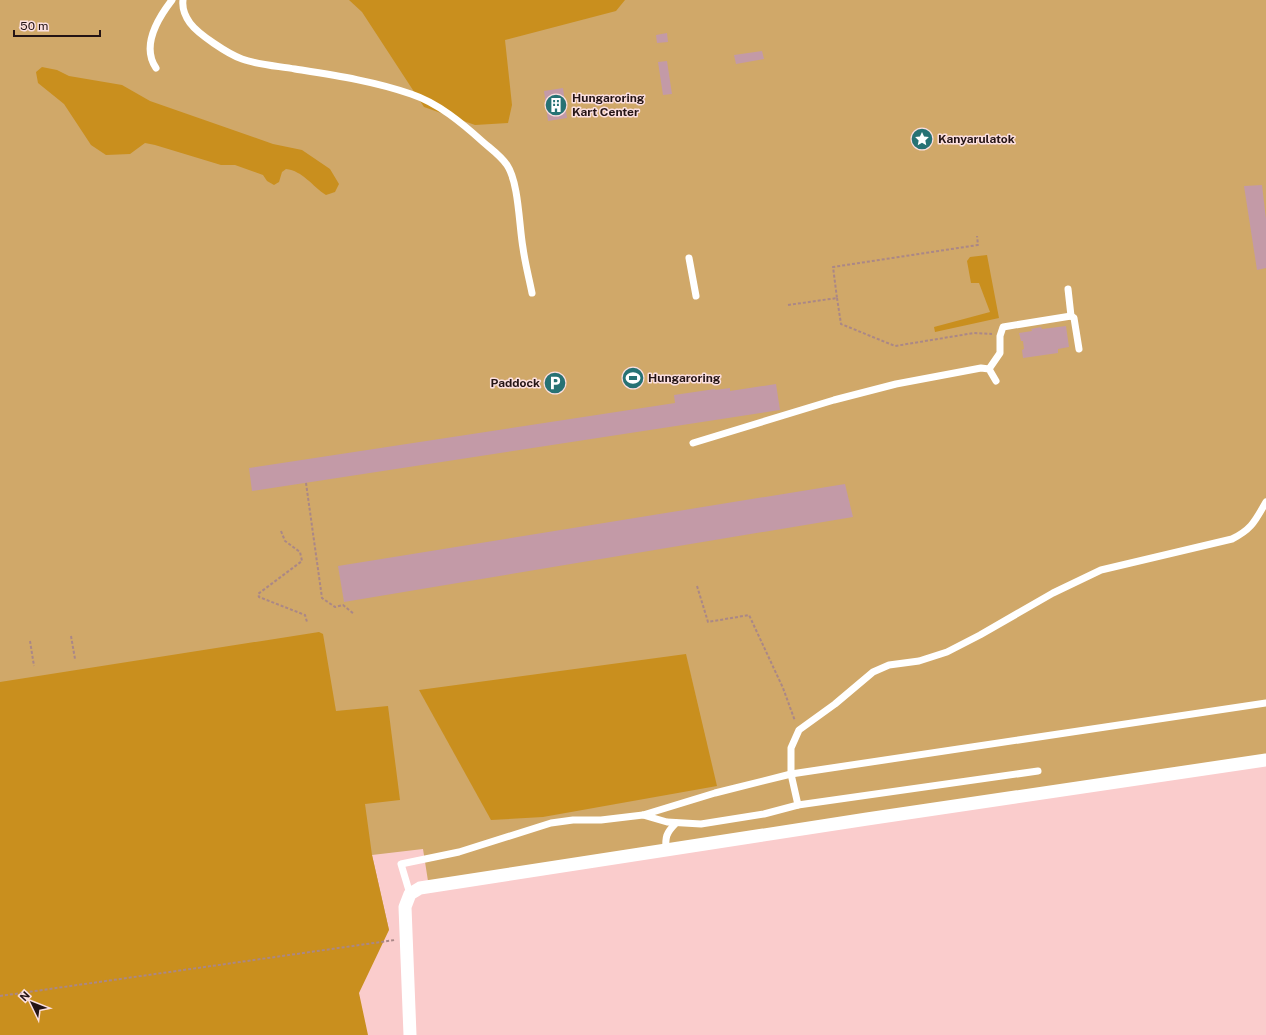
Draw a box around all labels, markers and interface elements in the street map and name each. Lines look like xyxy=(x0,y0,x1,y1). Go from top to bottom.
scale bar xyxy=(14,12,100,38)
text: 50 m xyxy=(20,19,48,33)
place label: Hungaroring Kart Center xyxy=(572,91,645,119)
building icon: Hungaroring Kart Center xyxy=(543,92,569,118)
place icon: Kanyarulatok xyxy=(909,126,935,152)
place label: Kanyarulatok xyxy=(938,132,1015,146)
sports icon: Hungaroring xyxy=(620,365,646,391)
parking icon: Paddock xyxy=(542,370,568,396)
place label: Hungaroring xyxy=(648,371,721,385)
place label: Paddock xyxy=(491,376,540,390)
north arrow xyxy=(12,983,52,1023)
text: N xyxy=(17,989,32,1003)

